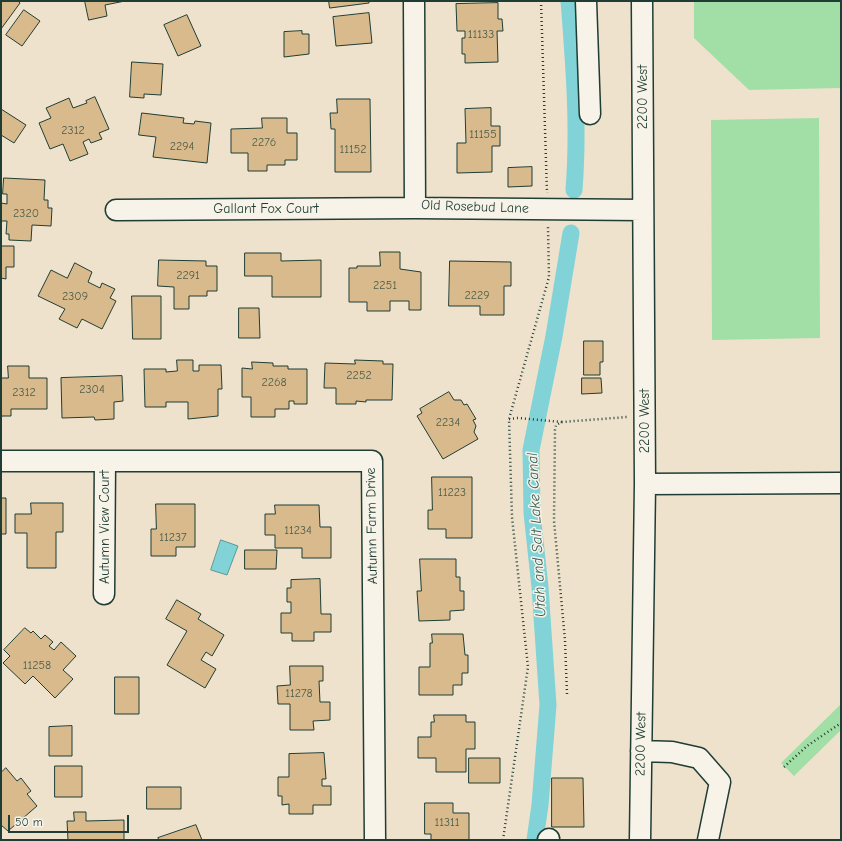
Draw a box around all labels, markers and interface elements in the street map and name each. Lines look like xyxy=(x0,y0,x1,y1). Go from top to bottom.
house number: 11133 xyxy=(468,28,494,42)
street label: 2200 West xyxy=(635,65,651,129)
house number: 2312 xyxy=(61,124,85,138)
house number: 11155 xyxy=(469,128,497,142)
house number: 2276 xyxy=(252,136,276,150)
house number: 2294 xyxy=(170,140,194,154)
house number: 11152 xyxy=(339,143,367,157)
street label: Old Rosebud Lane xyxy=(421,197,529,217)
street label: Gallant Fox Court xyxy=(213,201,319,217)
house number: 2320 xyxy=(13,207,39,221)
house number: 2291 xyxy=(176,269,200,283)
house number: 2251 xyxy=(373,279,397,293)
house number: 2229 xyxy=(464,289,490,303)
house number: 2309 xyxy=(62,290,88,304)
house number: 2252 xyxy=(346,369,372,383)
house number: 2268 xyxy=(261,376,287,390)
house number: 2304 xyxy=(79,383,105,397)
house number: 2312 xyxy=(12,386,36,400)
street label: 2200 West xyxy=(637,389,653,453)
house number: 2234 xyxy=(436,416,460,430)
water label: Utah and Salt Lake Canal xyxy=(524,452,550,618)
street label: Autumn Farm Drive xyxy=(363,467,381,585)
street label: Autumn View Court xyxy=(97,470,113,584)
house number: 11223 xyxy=(438,486,466,500)
house number: 11234 xyxy=(284,524,312,538)
house number: 11237 xyxy=(159,531,187,545)
house number: 11258 xyxy=(23,659,51,673)
house number: 11278 xyxy=(285,687,313,701)
street label: 2200 West xyxy=(632,712,650,776)
scale bar xyxy=(10,807,131,833)
text: 50 m xyxy=(15,815,43,829)
house number: 11311 xyxy=(434,816,460,830)

